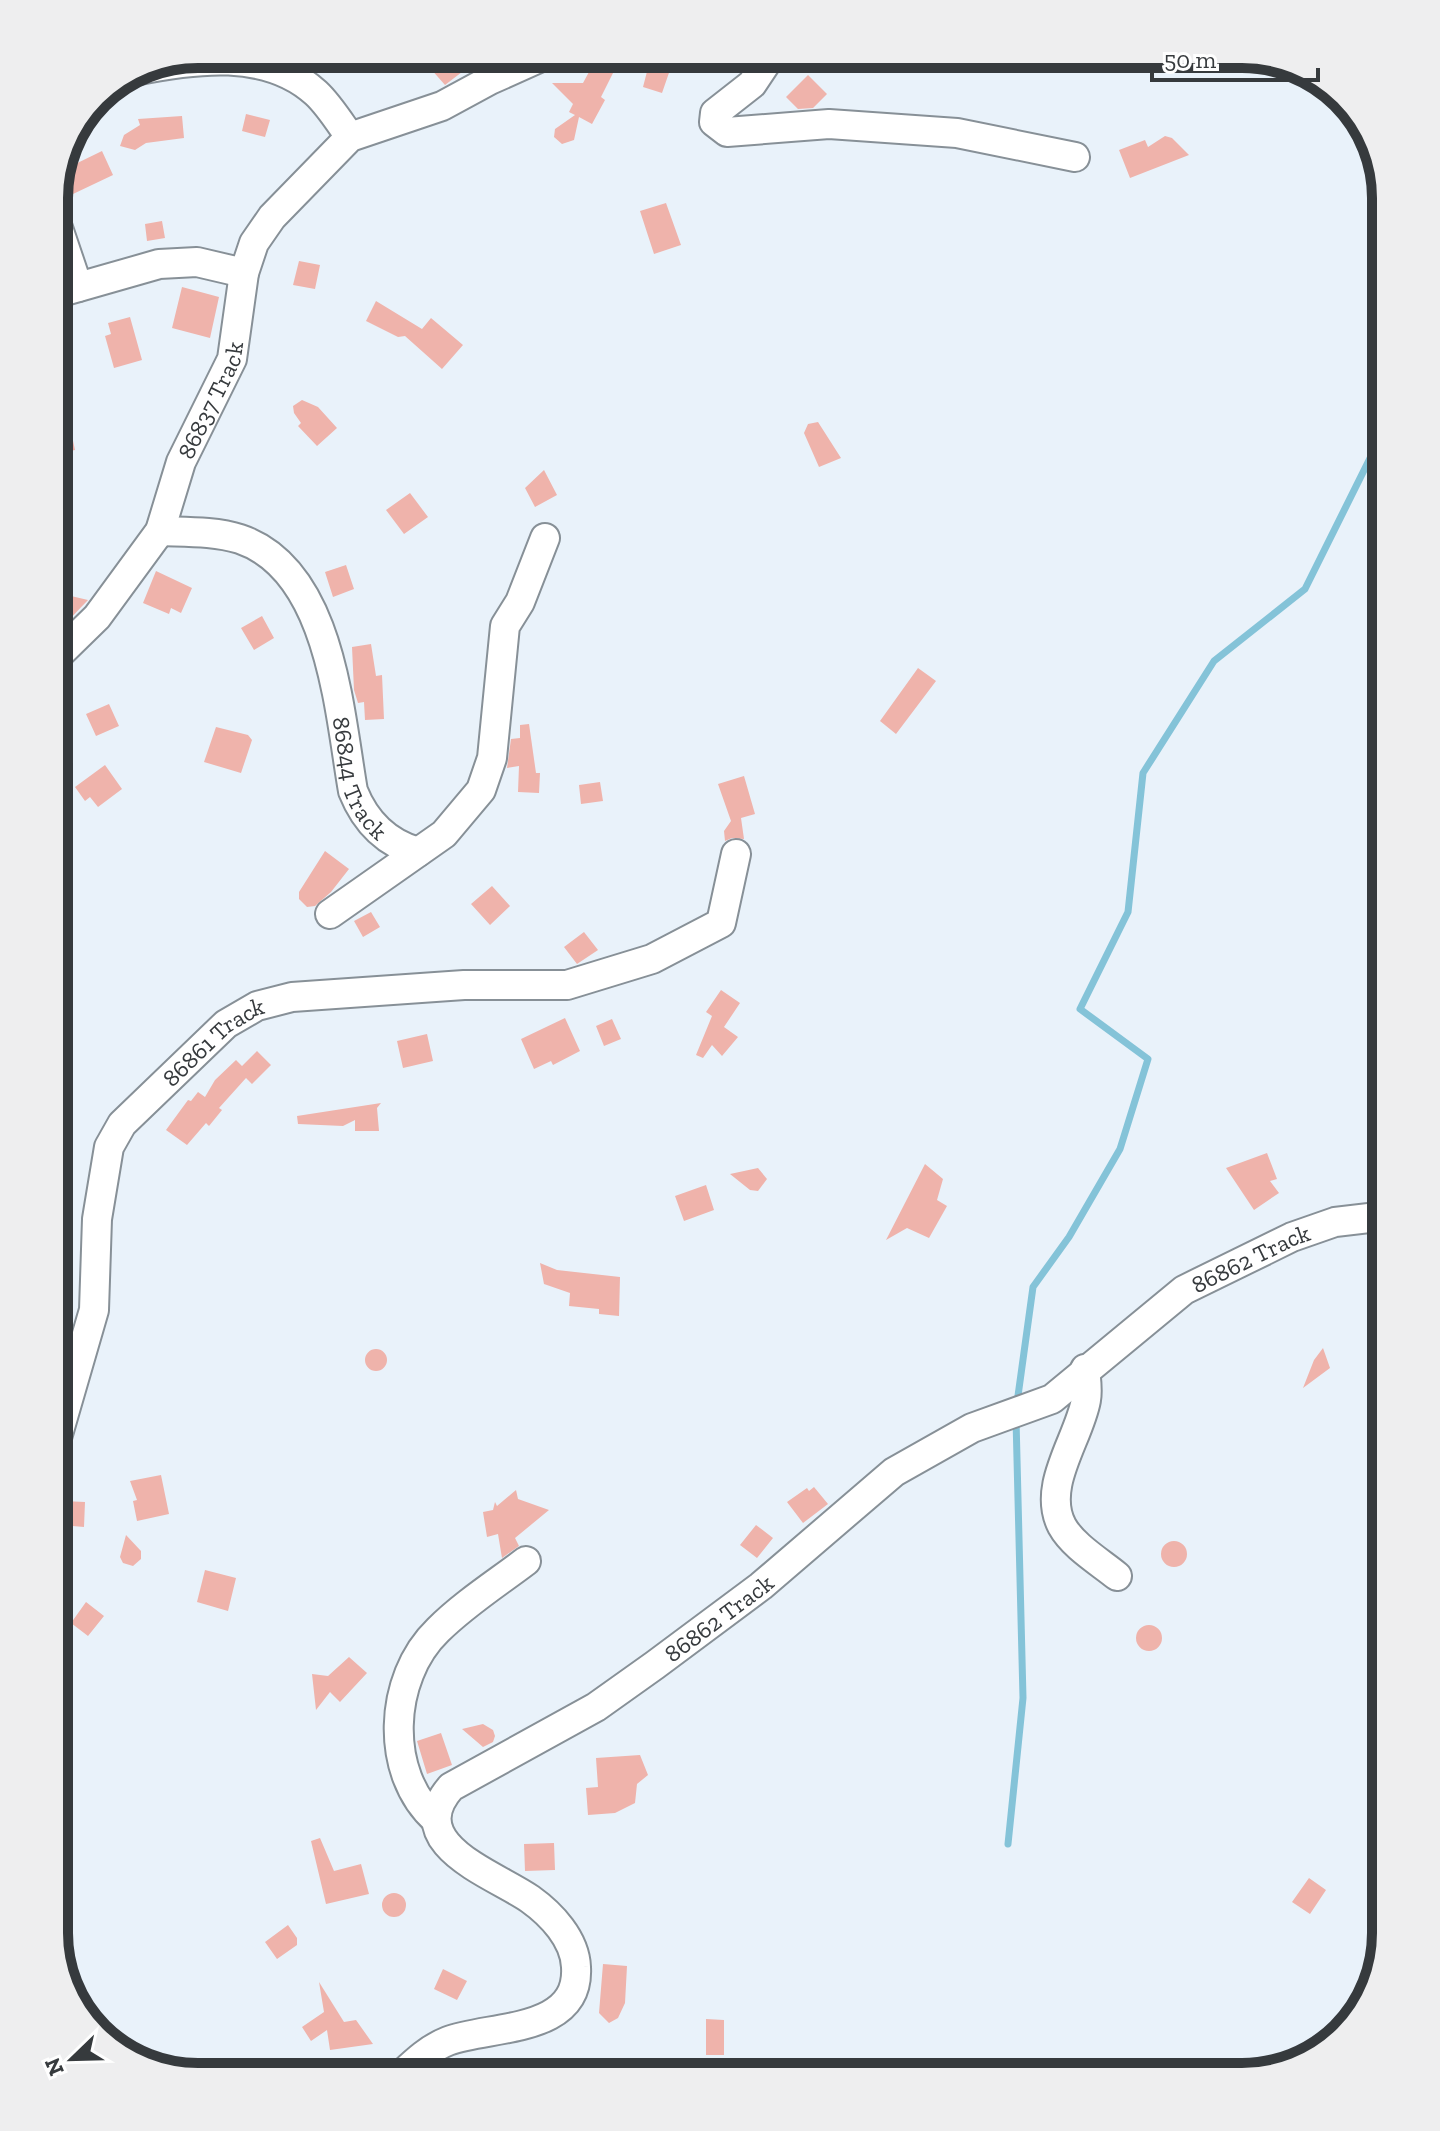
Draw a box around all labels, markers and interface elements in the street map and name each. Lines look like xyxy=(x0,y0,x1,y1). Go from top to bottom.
scale bar xyxy=(1152,32,1318,82)
text: 50 m xyxy=(1164,45,1217,74)
street label: 86837 Track xyxy=(171,339,249,463)
street label: 86844 Track xyxy=(327,714,394,846)
street label: 86861 Track xyxy=(156,990,267,1092)
street label: 86862 Track xyxy=(1186,1217,1314,1299)
street label: 86862 Track xyxy=(658,1567,779,1668)
north arrow xyxy=(32,2019,112,2099)
text: N xyxy=(38,2053,70,2080)

